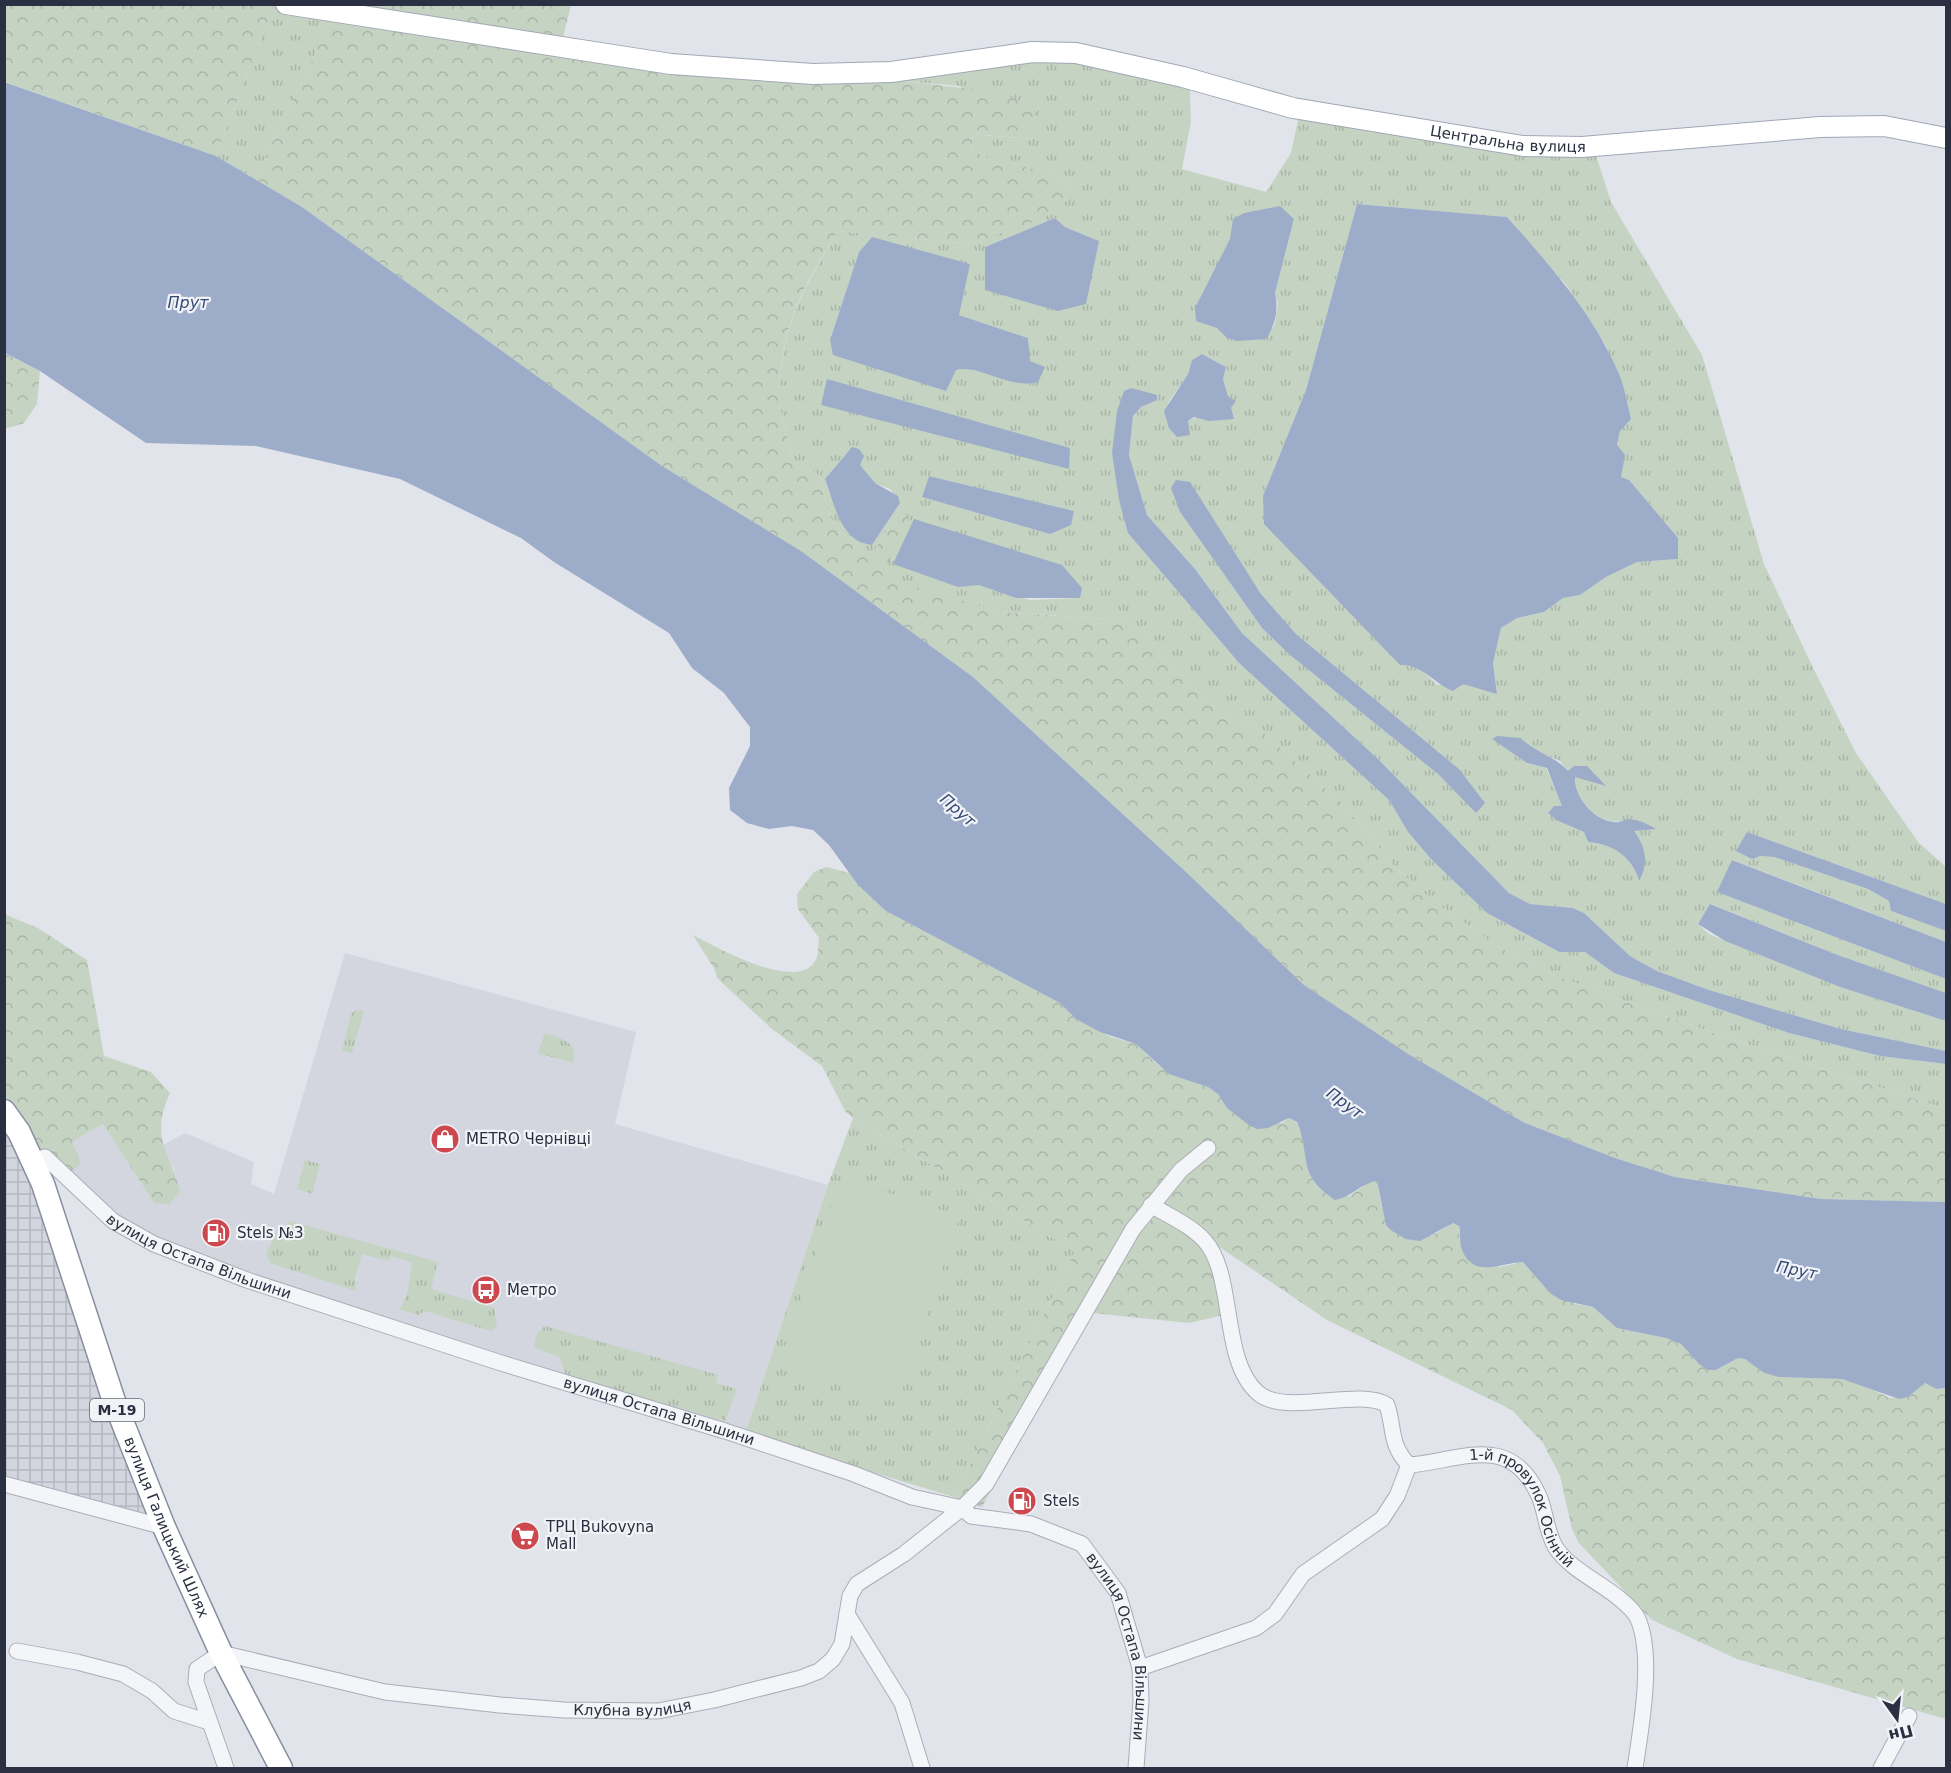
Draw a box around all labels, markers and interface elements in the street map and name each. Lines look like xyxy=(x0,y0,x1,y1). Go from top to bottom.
street label: Центральна вулиця xyxy=(1429,122,1586,156)
water label: Прут xyxy=(168,293,209,312)
water label: Прут xyxy=(936,789,980,831)
water label: Прут xyxy=(1323,1083,1368,1123)
shop icon: METRO Чернівці xyxy=(429,1123,461,1155)
place label: METRO Чернівці xyxy=(466,1130,591,1148)
street label: вулиця Остапа Вільшини xyxy=(102,1210,294,1303)
fuel station icon: Stels №3 xyxy=(200,1217,232,1249)
place label: Stels №3 xyxy=(237,1224,304,1242)
water label: Прут xyxy=(1775,1257,1820,1283)
bus stop icon: Метро xyxy=(470,1274,502,1306)
place label: Метро xyxy=(507,1281,557,1299)
street label: вулиця Остапа Вільшини xyxy=(561,1373,757,1449)
road number: М-19 xyxy=(90,1399,144,1421)
street label: вулиця Галицький Шлях xyxy=(120,1434,213,1620)
street label: 1-й провулок Осінній xyxy=(1468,1446,1578,1572)
fuel station icon: Stels xyxy=(1006,1485,1038,1517)
place label: Stels xyxy=(1043,1492,1080,1510)
place label: ТРЦ Bukovyna Mall xyxy=(545,1518,654,1553)
supermarket icon: ТРЦ Bukovyna Mall xyxy=(509,1520,541,1552)
street label: вулиця Остапа Вільшини xyxy=(1082,1549,1150,1741)
north arrow xyxy=(1867,1689,1927,1749)
street label: Клубна вулиця xyxy=(573,1696,693,1720)
text: Пн xyxy=(1886,1721,1915,1745)

